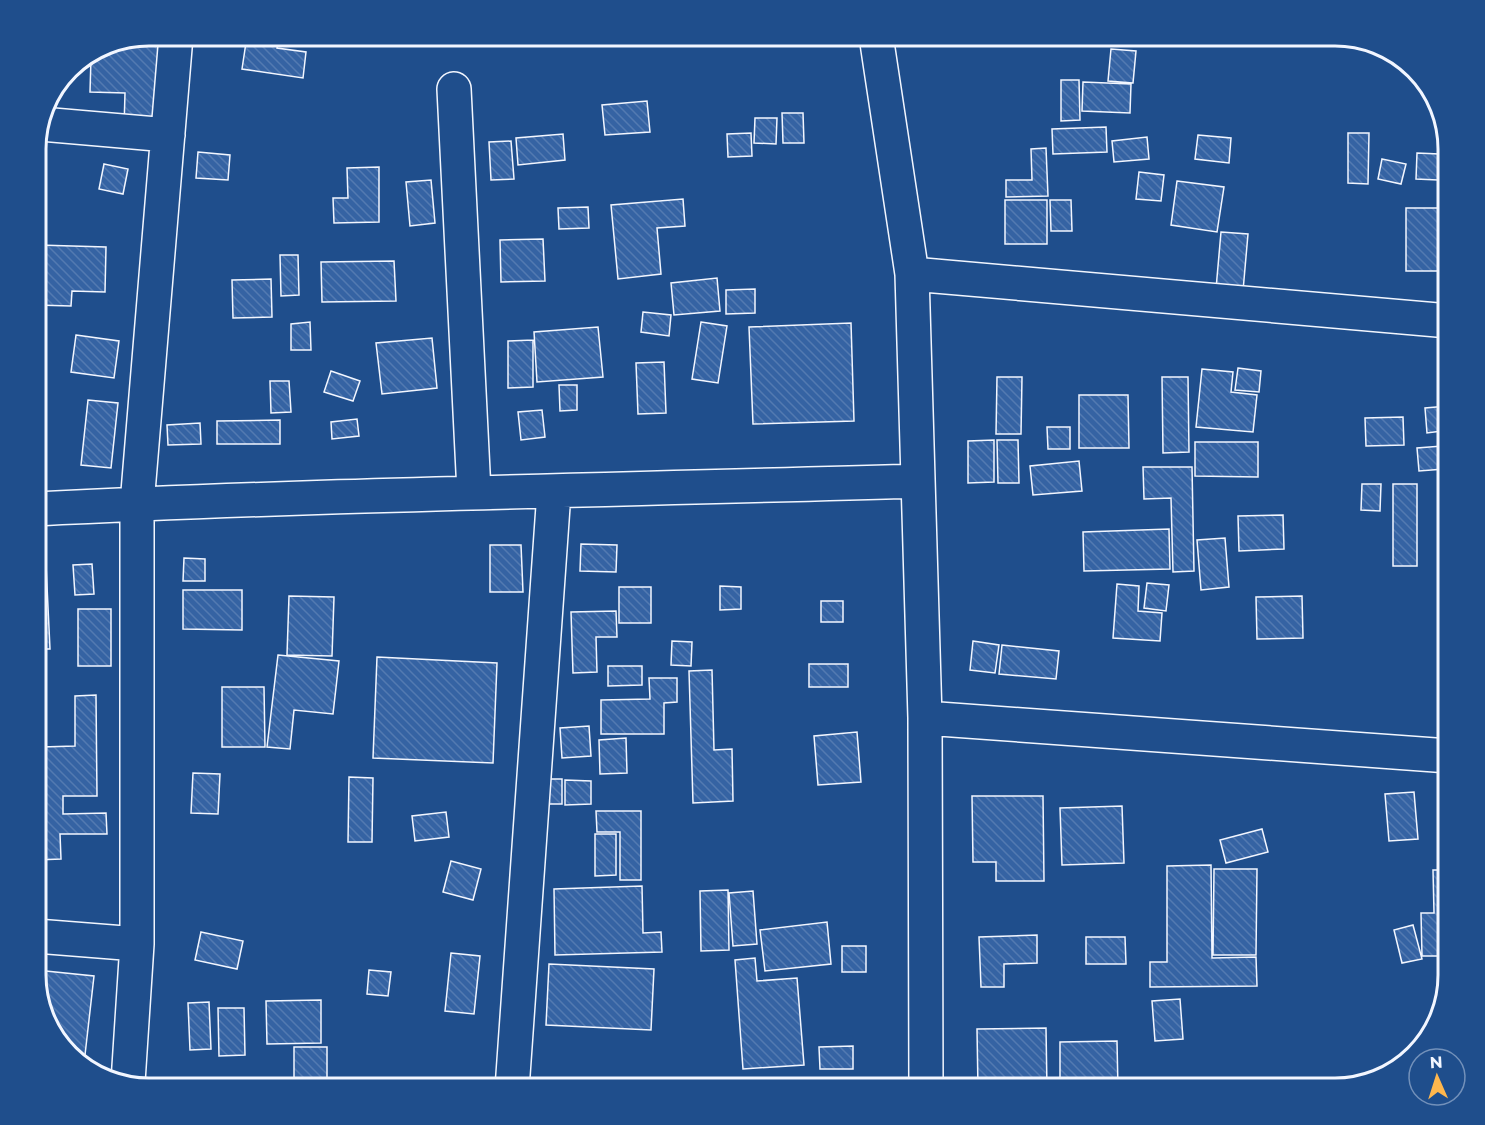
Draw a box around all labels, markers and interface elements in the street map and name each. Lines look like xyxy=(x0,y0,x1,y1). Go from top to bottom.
north arrow xyxy=(1407,1047,1467,1107)
text: N xyxy=(1429,1053,1443,1072)

